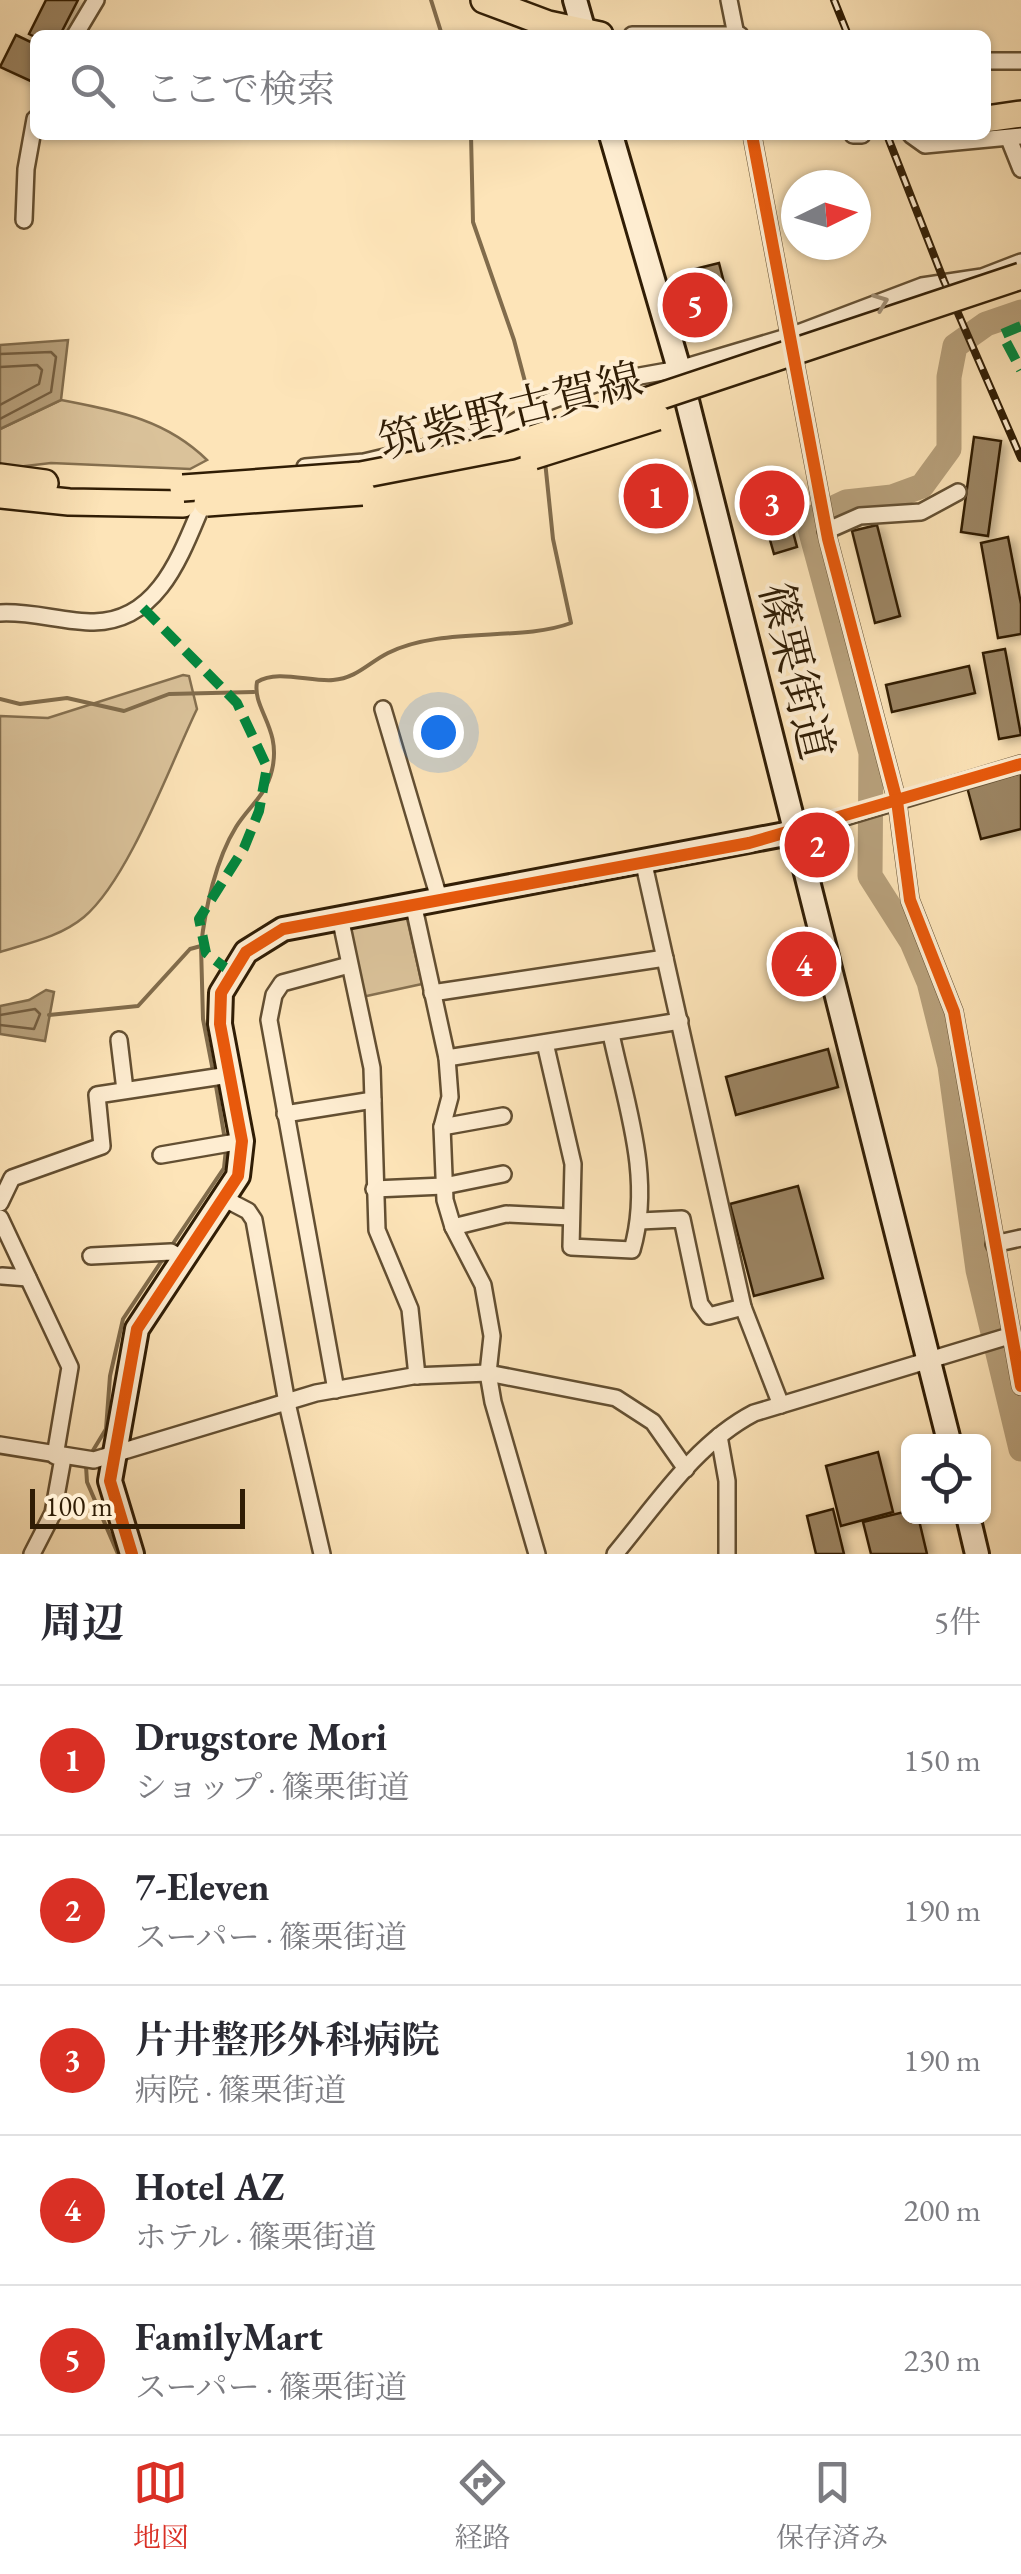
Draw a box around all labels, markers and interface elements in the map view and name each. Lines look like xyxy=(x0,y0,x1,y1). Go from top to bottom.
search box xyxy=(30,30,991,140)
icon: search xyxy=(65,58,120,113)
text: ここで検索 xyxy=(145,64,335,113)
north arrow xyxy=(781,170,871,260)
pin: 5 xyxy=(662,268,728,342)
one-way arrow xyxy=(871,294,889,314)
street label: 筑紫野古賀線 xyxy=(372,349,648,471)
pin: 1 xyxy=(624,458,688,534)
pin: 3 xyxy=(740,466,804,540)
street label: 篠栗街道 xyxy=(747,577,847,765)
your location xyxy=(413,707,464,758)
pin: 2 xyxy=(784,808,850,882)
pin: 4 xyxy=(772,926,836,1002)
map controls xyxy=(901,1434,991,1524)
button: locate xyxy=(901,1434,991,1524)
scale bar xyxy=(30,1484,245,1528)
text: 100 m xyxy=(45,1488,113,1524)
text: 周辺 xyxy=(40,1595,124,1650)
text: 5件 xyxy=(934,1601,981,1643)
text: Drugstore Mori xyxy=(135,1712,387,1761)
text: 1 xyxy=(64,1739,81,1781)
text: 150 m xyxy=(904,1739,981,1781)
text: ショップ · 篠栗街道 xyxy=(135,1766,410,1808)
text: 7-Eleven xyxy=(135,1862,270,1911)
text: 2 xyxy=(64,1889,81,1931)
text: 190 m xyxy=(904,1889,981,1931)
text: スーパー · 篠栗街道 xyxy=(135,1916,407,1958)
text: 片井整形外科病院 xyxy=(135,2015,439,2064)
text: 3 xyxy=(64,2039,81,2081)
text: 190 m xyxy=(904,2039,981,2081)
text: 病院 · 篠栗街道 xyxy=(135,2069,346,2111)
text: Hotel AZ xyxy=(135,2162,284,2211)
text: 4 xyxy=(64,2189,81,2231)
text: 200 m xyxy=(904,2189,981,2231)
text: ホテル · 篠栗街道 xyxy=(135,2216,377,2258)
text: FamilyMart xyxy=(135,2312,323,2361)
text: 5 xyxy=(64,2339,81,2381)
text: 230 m xyxy=(904,2339,981,2381)
text: スーパー · 篠栗街道 xyxy=(135,2366,407,2408)
tab: 地図 xyxy=(133,2455,189,2555)
tab: 経路 xyxy=(454,2455,510,2555)
tab: 保存済み xyxy=(776,2455,888,2555)

